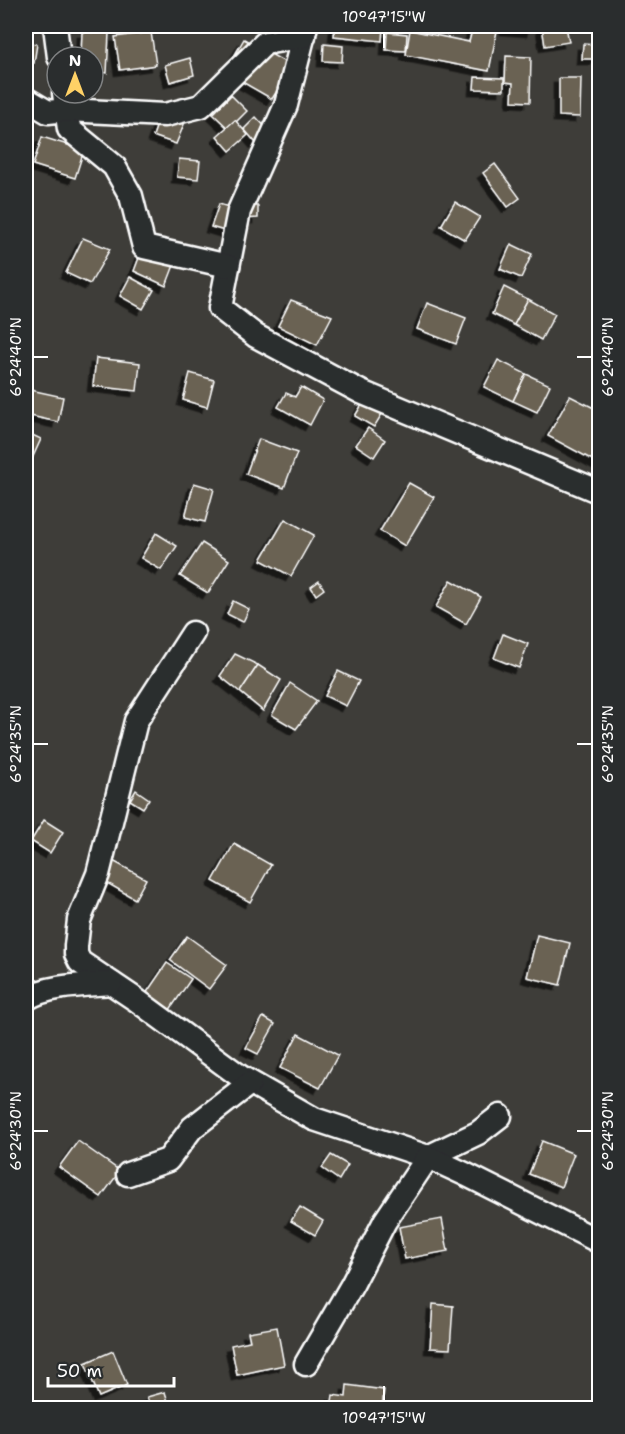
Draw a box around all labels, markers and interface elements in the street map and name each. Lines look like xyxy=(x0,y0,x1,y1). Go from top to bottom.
text: 10°47'15"W xyxy=(342,7,426,27)
north arrow xyxy=(45,45,105,105)
text: N xyxy=(69,50,81,71)
text: 6°24'40"N xyxy=(6,317,26,397)
text: 6°24'40"N xyxy=(598,317,618,397)
text: 6°24'35"N xyxy=(6,705,26,783)
text: 6°24'35"N xyxy=(598,705,618,783)
text: 6°24'30"N xyxy=(6,1091,26,1171)
text: 6°24'30"N xyxy=(598,1091,618,1171)
scale bar xyxy=(48,1350,174,1388)
text: 50 m xyxy=(57,1359,102,1383)
text: 10°47'15"W xyxy=(342,1408,426,1428)

